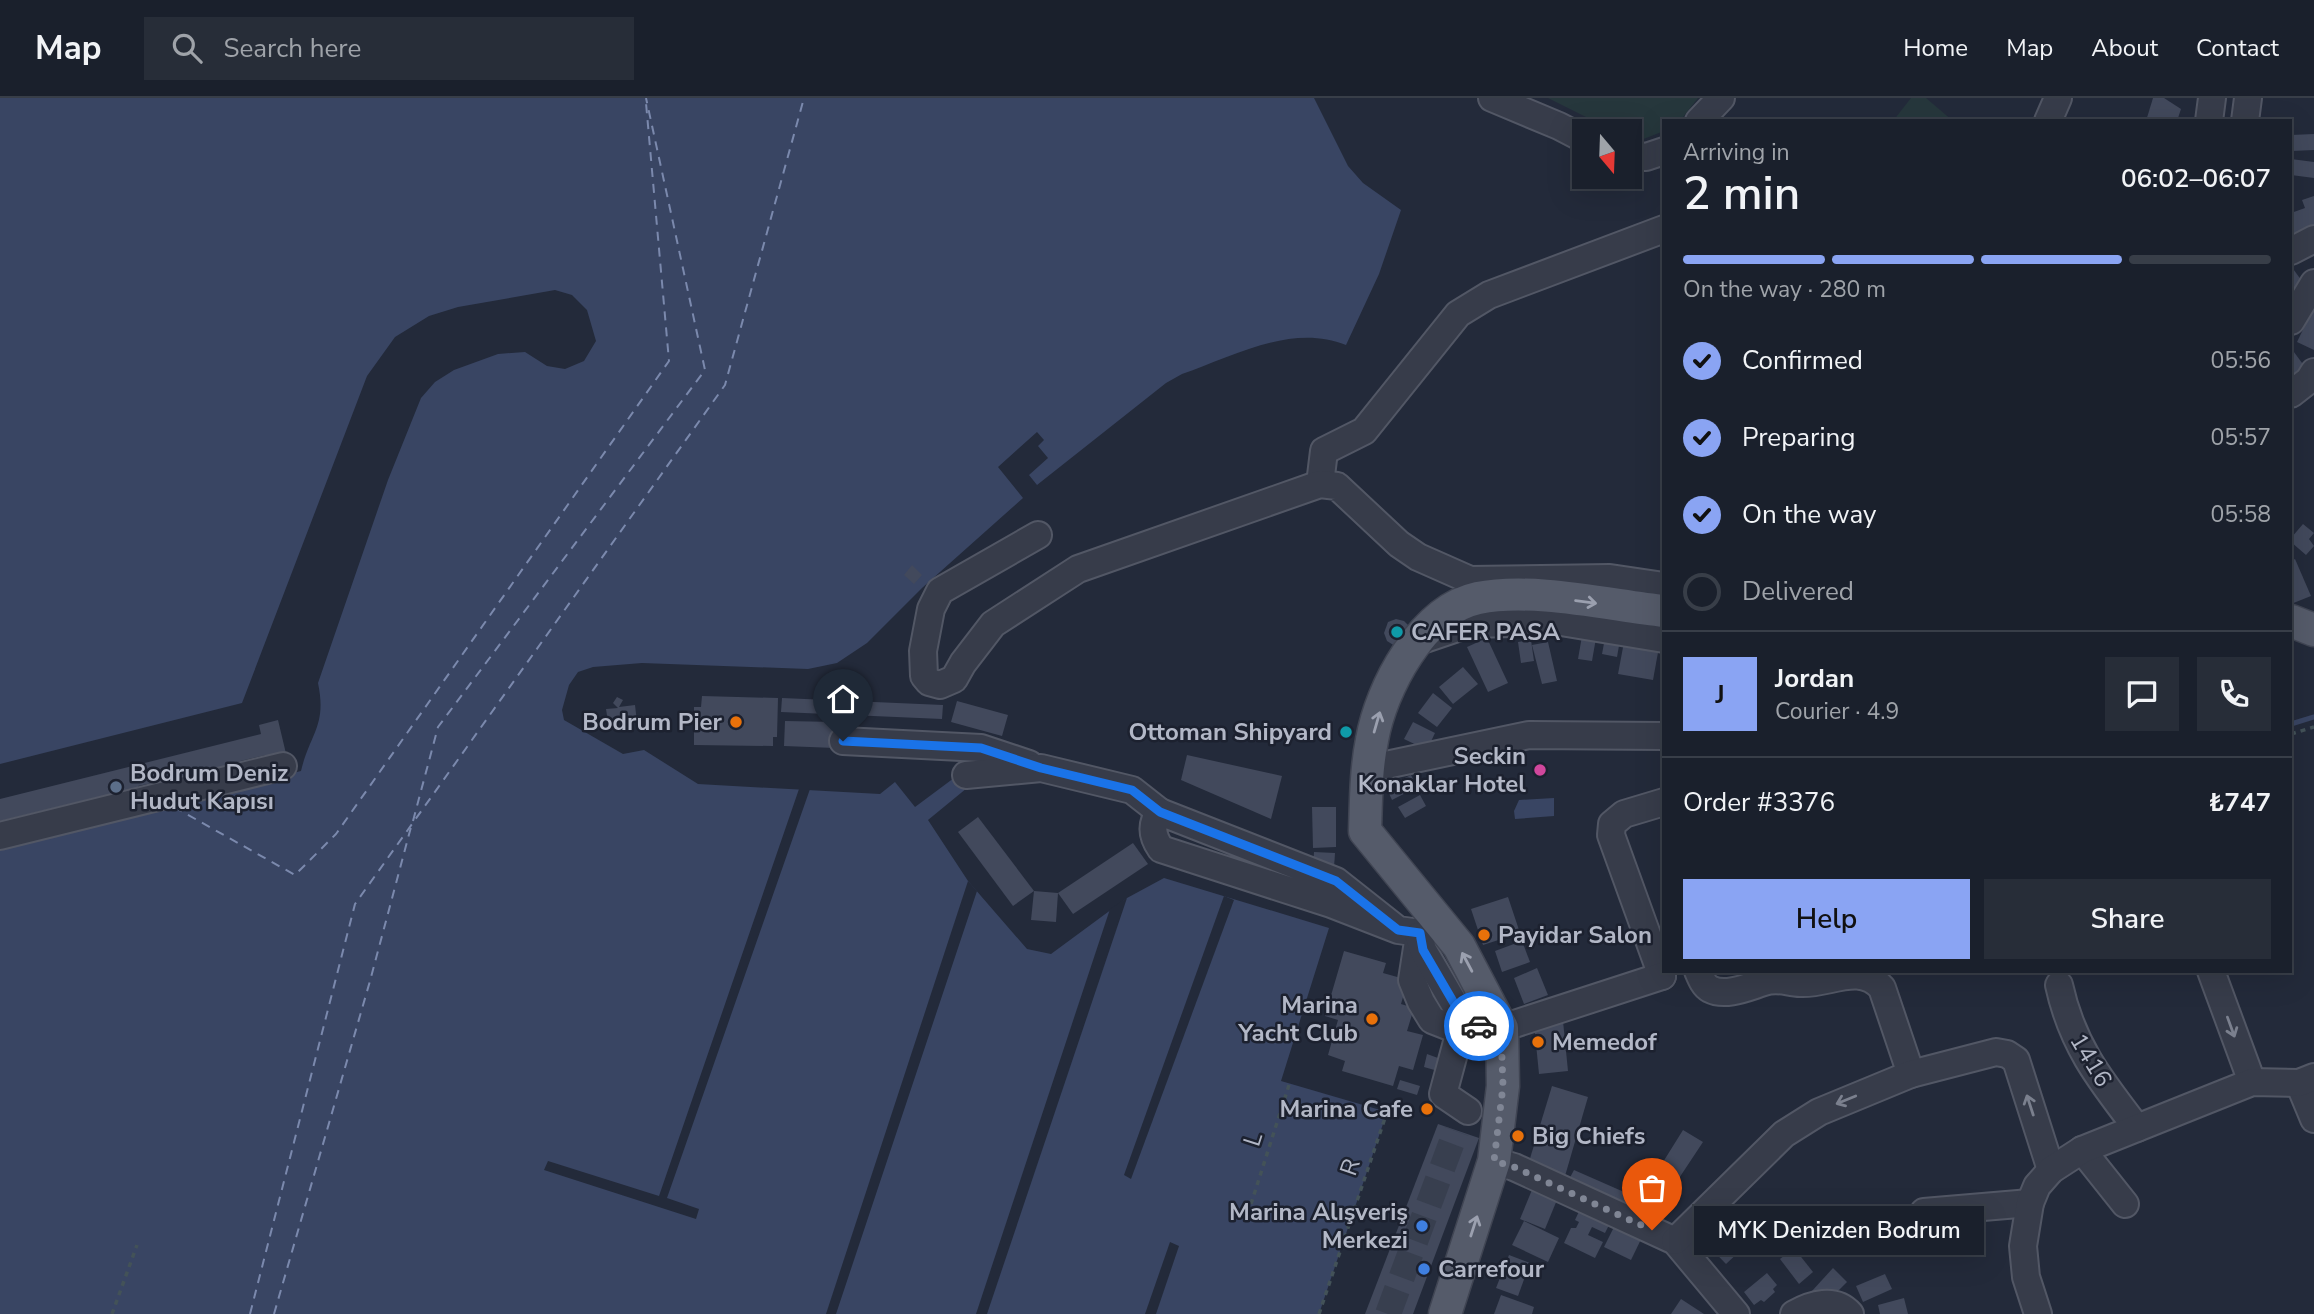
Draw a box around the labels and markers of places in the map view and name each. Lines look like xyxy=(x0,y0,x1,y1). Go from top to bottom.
place label: CAFER PASA xyxy=(1411,616,1560,648)
marker: CAFER PASA xyxy=(1389,624,1405,640)
pin xyxy=(813,669,873,741)
place label: Bodrum Pier xyxy=(582,706,723,738)
marker: Bodrum Pier xyxy=(728,714,744,730)
place label: Ottoman Shipyard xyxy=(1128,716,1332,748)
marker: Ottoman Shipyard xyxy=(1338,724,1354,740)
place label: Seckin Konaklar Hotel xyxy=(1358,740,1526,800)
place label: Bodrum Deniz Hudut Kapısı xyxy=(130,757,288,817)
marker: Seckin Konaklar Hotel xyxy=(1532,762,1548,778)
marker: Bodrum Deniz Hudut Kapısı xyxy=(108,779,124,795)
place label: Payidar Salon xyxy=(1498,919,1652,951)
marker: Payidar Salon xyxy=(1476,927,1492,943)
place label: Marina Yacht Club xyxy=(1238,989,1358,1049)
marker: Marina Yacht Club xyxy=(1364,1011,1380,1027)
place label: Memedof xyxy=(1552,1026,1658,1058)
marker: Memedof xyxy=(1530,1034,1546,1050)
place label: Marina Cafe xyxy=(1279,1093,1413,1125)
marker: Marina Cafe xyxy=(1419,1101,1435,1117)
place label: Big Chiefs xyxy=(1532,1120,1645,1152)
marker: Big Chiefs xyxy=(1510,1128,1526,1144)
pin xyxy=(1622,1158,1682,1230)
place label: Marina Alışveriş Merkezi xyxy=(1229,1196,1408,1256)
callout: MYK Denizden Bodrum xyxy=(1694,1206,1984,1254)
marker: Marina Alışveriş Merkezi xyxy=(1414,1218,1430,1234)
place label: Carrefour xyxy=(1438,1253,1545,1285)
marker: Carrefour xyxy=(1416,1261,1432,1277)

